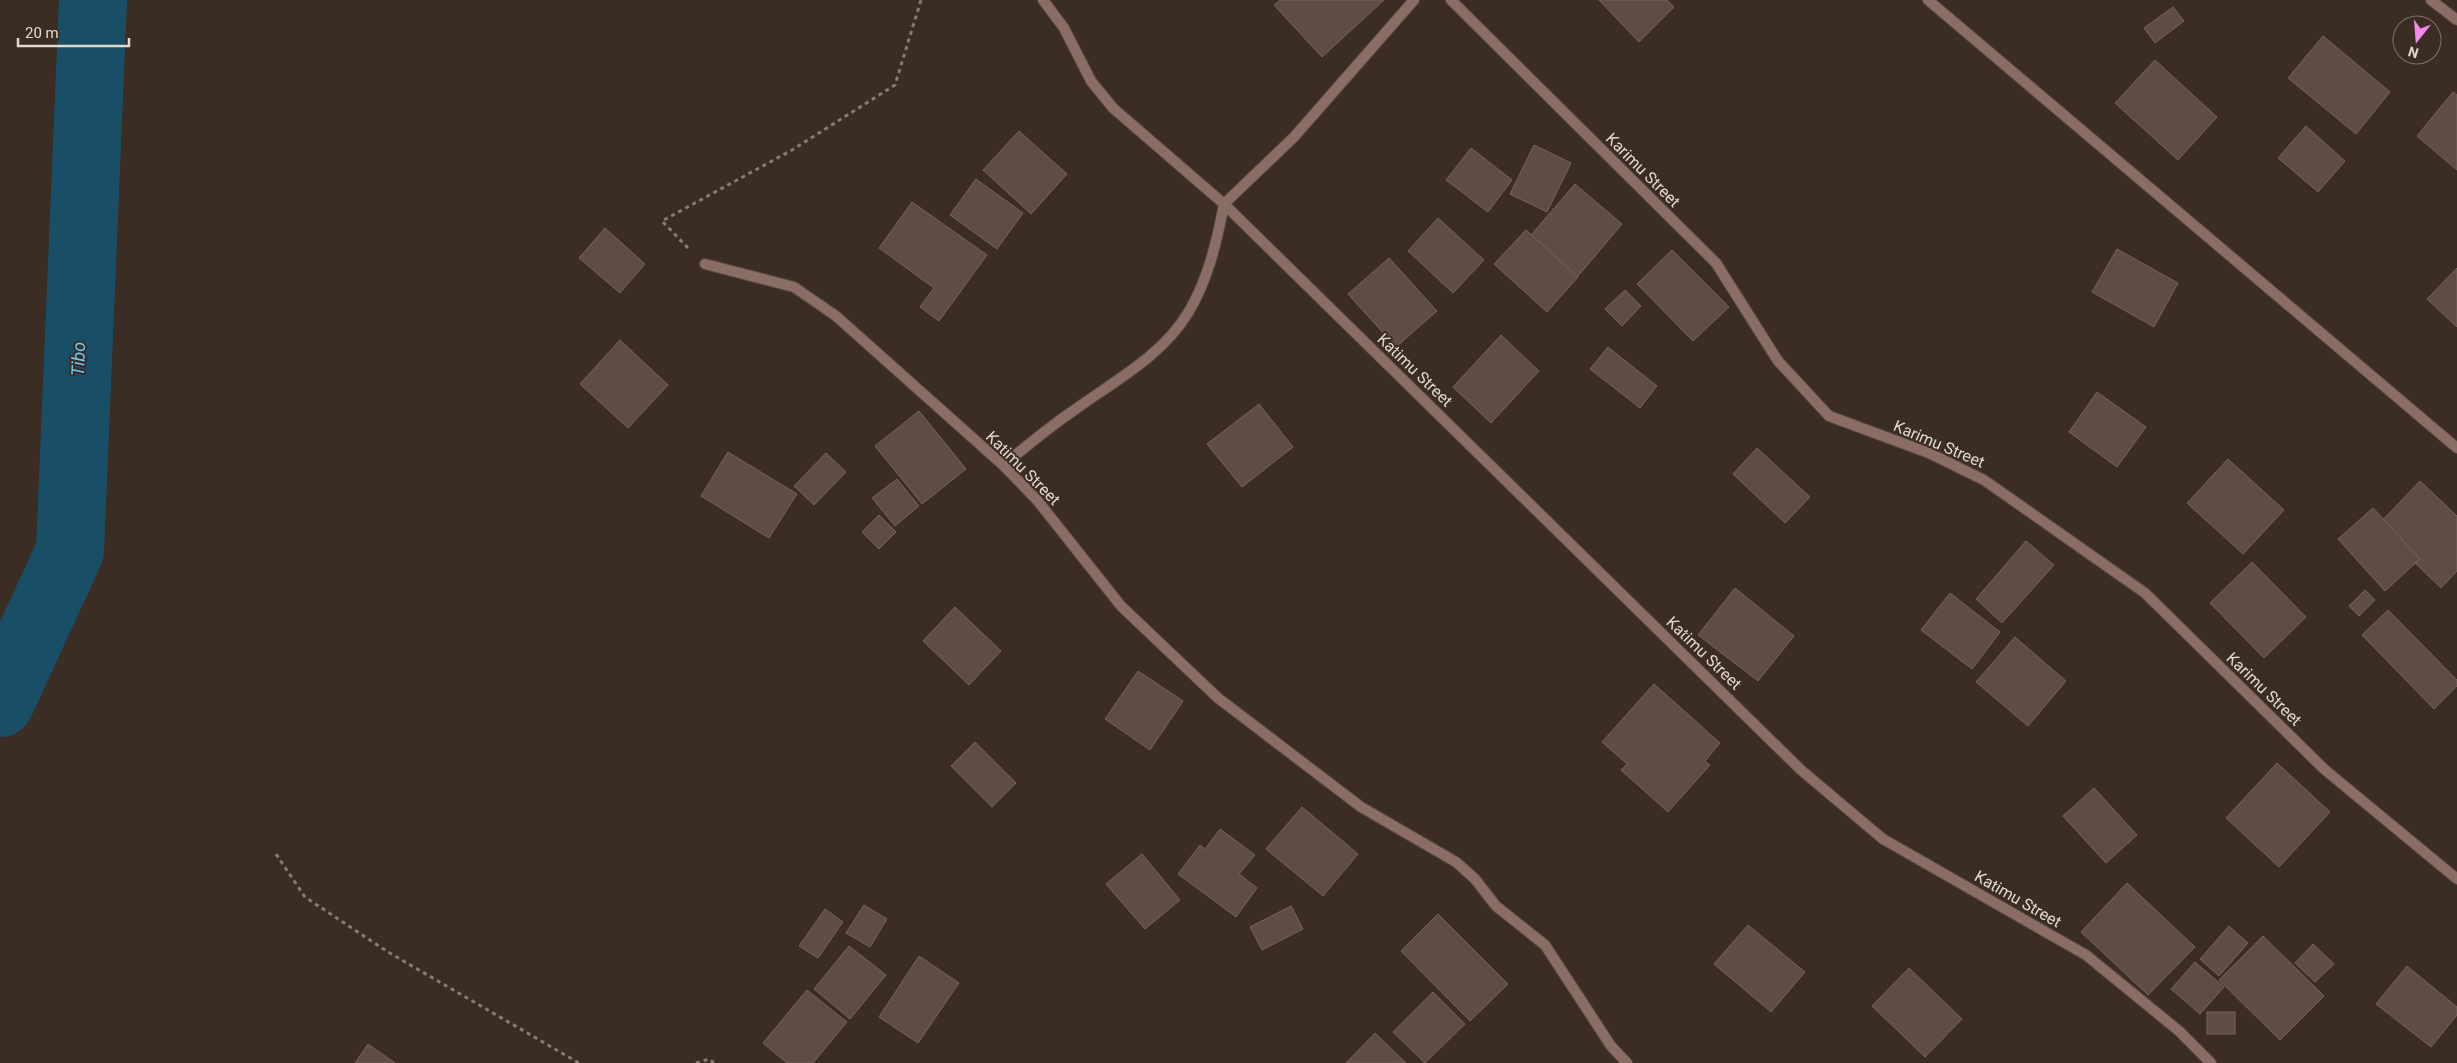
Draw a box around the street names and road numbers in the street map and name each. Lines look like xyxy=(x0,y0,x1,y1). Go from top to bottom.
street label: Karimu Street xyxy=(1602,129,1684,211)
street label: Katimu Street xyxy=(1374,330,1456,410)
street label: Karimu Street xyxy=(1891,416,1987,472)
street label: Katimu Street xyxy=(982,427,1064,509)
street label: Katimu Street xyxy=(1663,613,1745,693)
street label: Karimu Street xyxy=(2222,648,2306,730)
street label: Katimu Street xyxy=(1971,867,2065,931)

